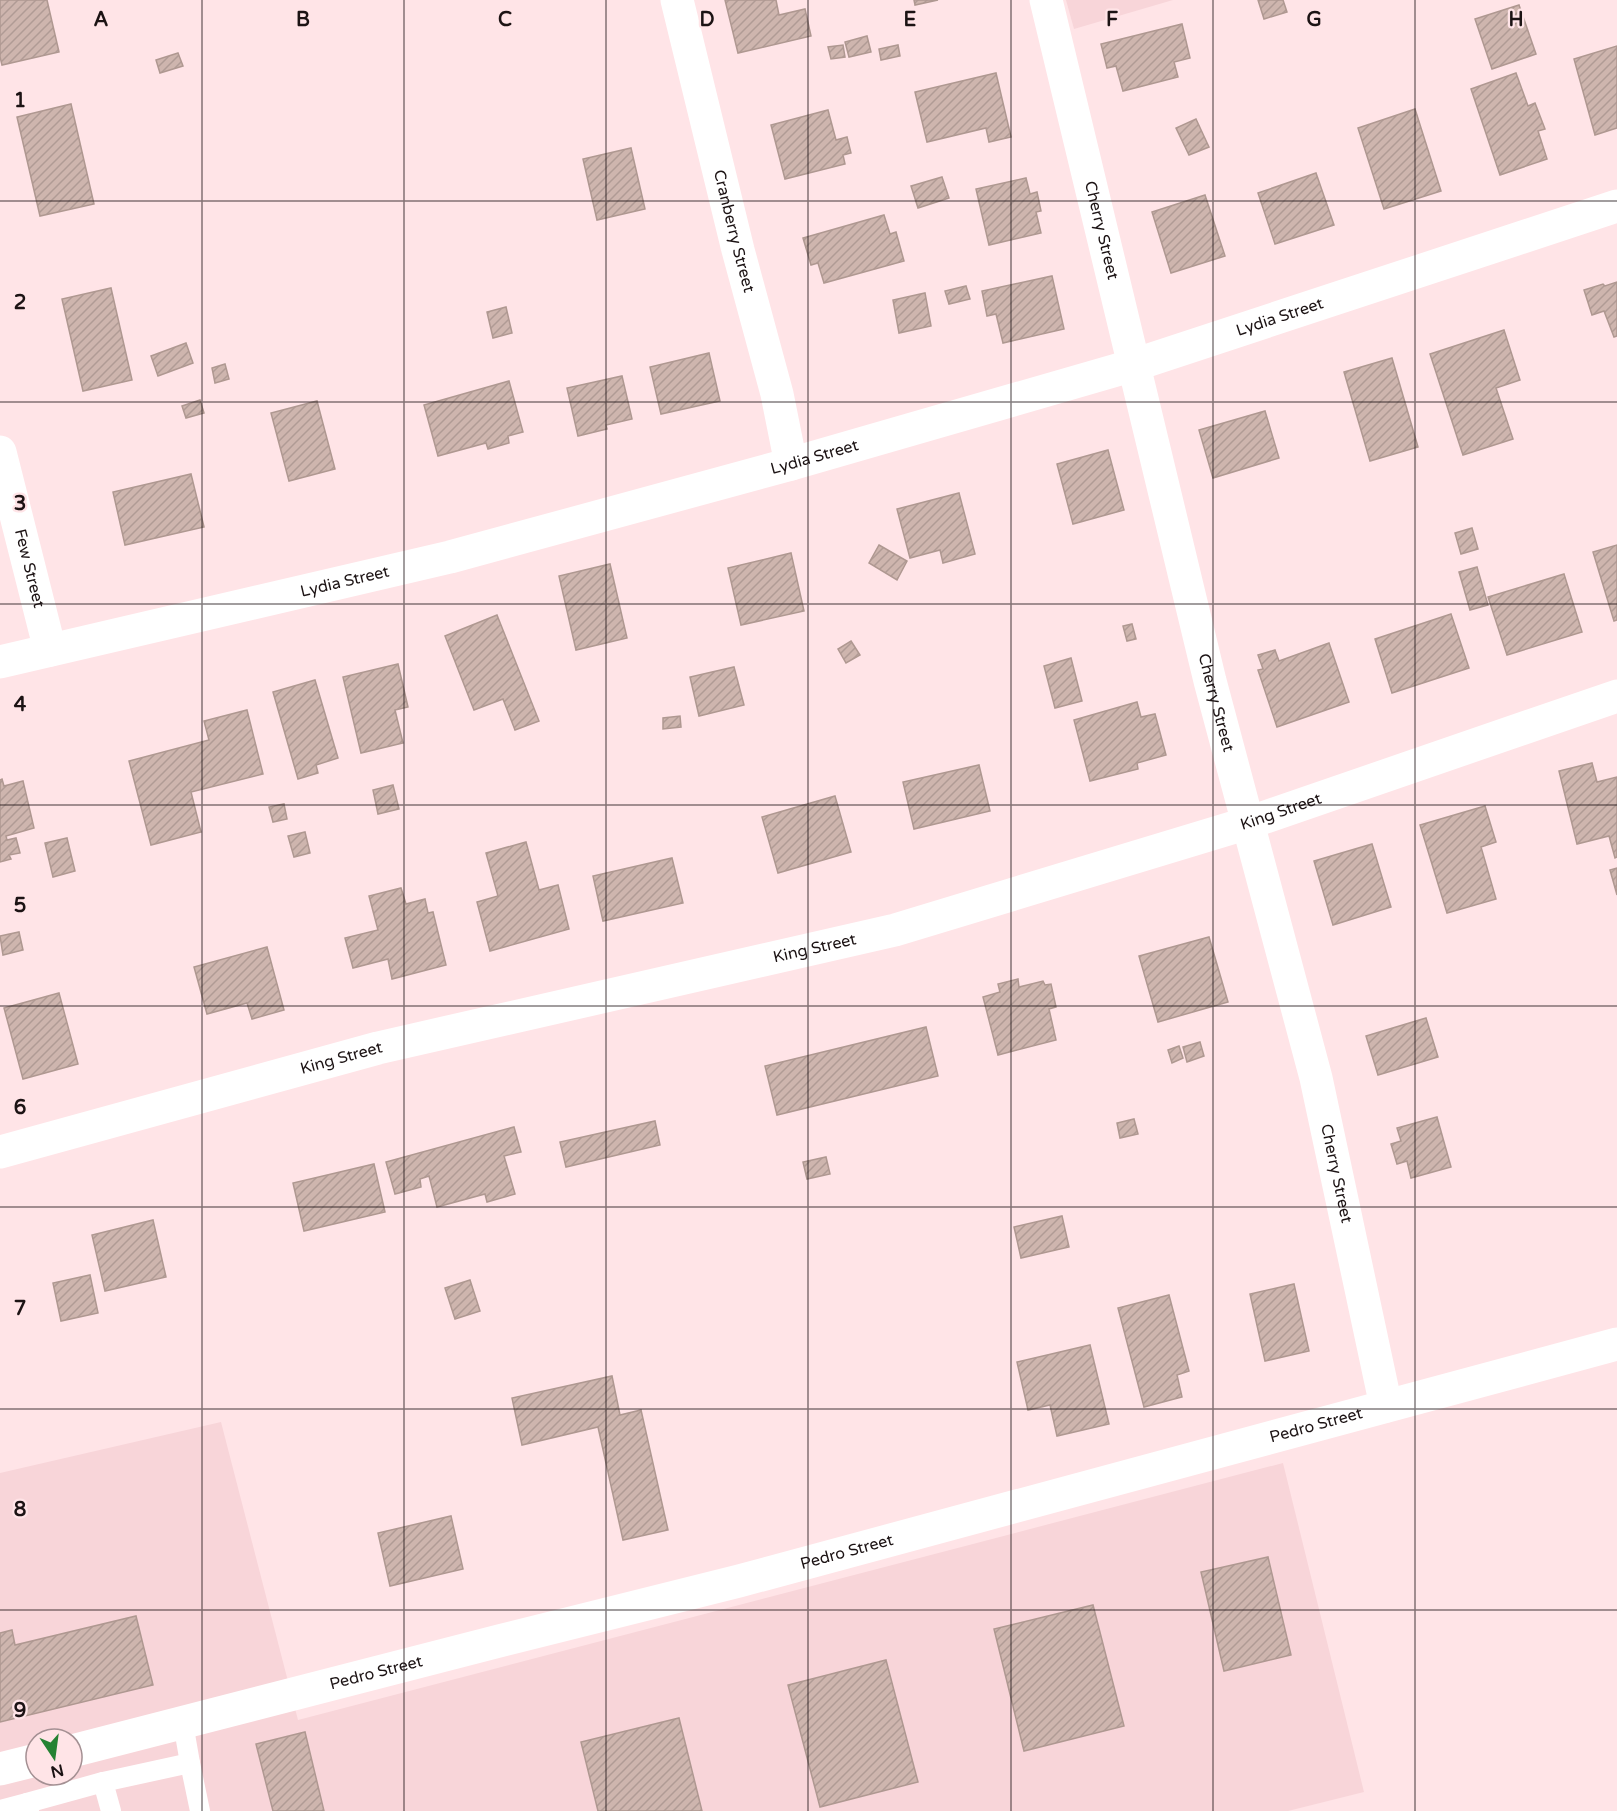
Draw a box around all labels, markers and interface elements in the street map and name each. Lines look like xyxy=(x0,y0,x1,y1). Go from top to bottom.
text: A xyxy=(94,8,109,32)
text: B xyxy=(296,8,310,32)
text: C xyxy=(498,8,512,32)
text: D xyxy=(699,8,715,32)
text: E xyxy=(904,8,917,32)
text: F xyxy=(1106,8,1118,32)
text: G xyxy=(1306,8,1322,32)
text: H xyxy=(1508,8,1524,32)
text: 1 xyxy=(14,89,26,113)
street label: Cranberry Street xyxy=(709,168,759,295)
street label: Cherry Street xyxy=(1080,179,1123,282)
text: 2 xyxy=(14,291,26,315)
street label: Lydia Street xyxy=(1234,293,1326,341)
street label: Lydia Street xyxy=(768,435,861,479)
text: 3 xyxy=(14,492,26,516)
street label: Few Street xyxy=(10,527,49,610)
street label: Lydia Street xyxy=(298,562,391,602)
street label: Cherry Street xyxy=(1194,652,1238,754)
text: 4 xyxy=(14,693,27,717)
street label: King Street xyxy=(1238,788,1324,835)
text: 5 xyxy=(14,894,26,918)
street label: King Street xyxy=(771,929,858,967)
street label: King Street xyxy=(298,1037,384,1079)
text: 6 xyxy=(14,1096,26,1120)
street label: Cherry Street xyxy=(1316,1122,1357,1225)
text: 7 xyxy=(14,1297,26,1321)
street label: Pedro Street xyxy=(1267,1403,1365,1447)
text: 8 xyxy=(14,1498,26,1522)
street label: Pedro Street xyxy=(798,1530,895,1574)
street label: Pedro Street xyxy=(327,1651,425,1694)
text: 9 xyxy=(14,1699,26,1723)
north arrow xyxy=(24,1727,84,1787)
text: N xyxy=(49,1759,66,1782)

